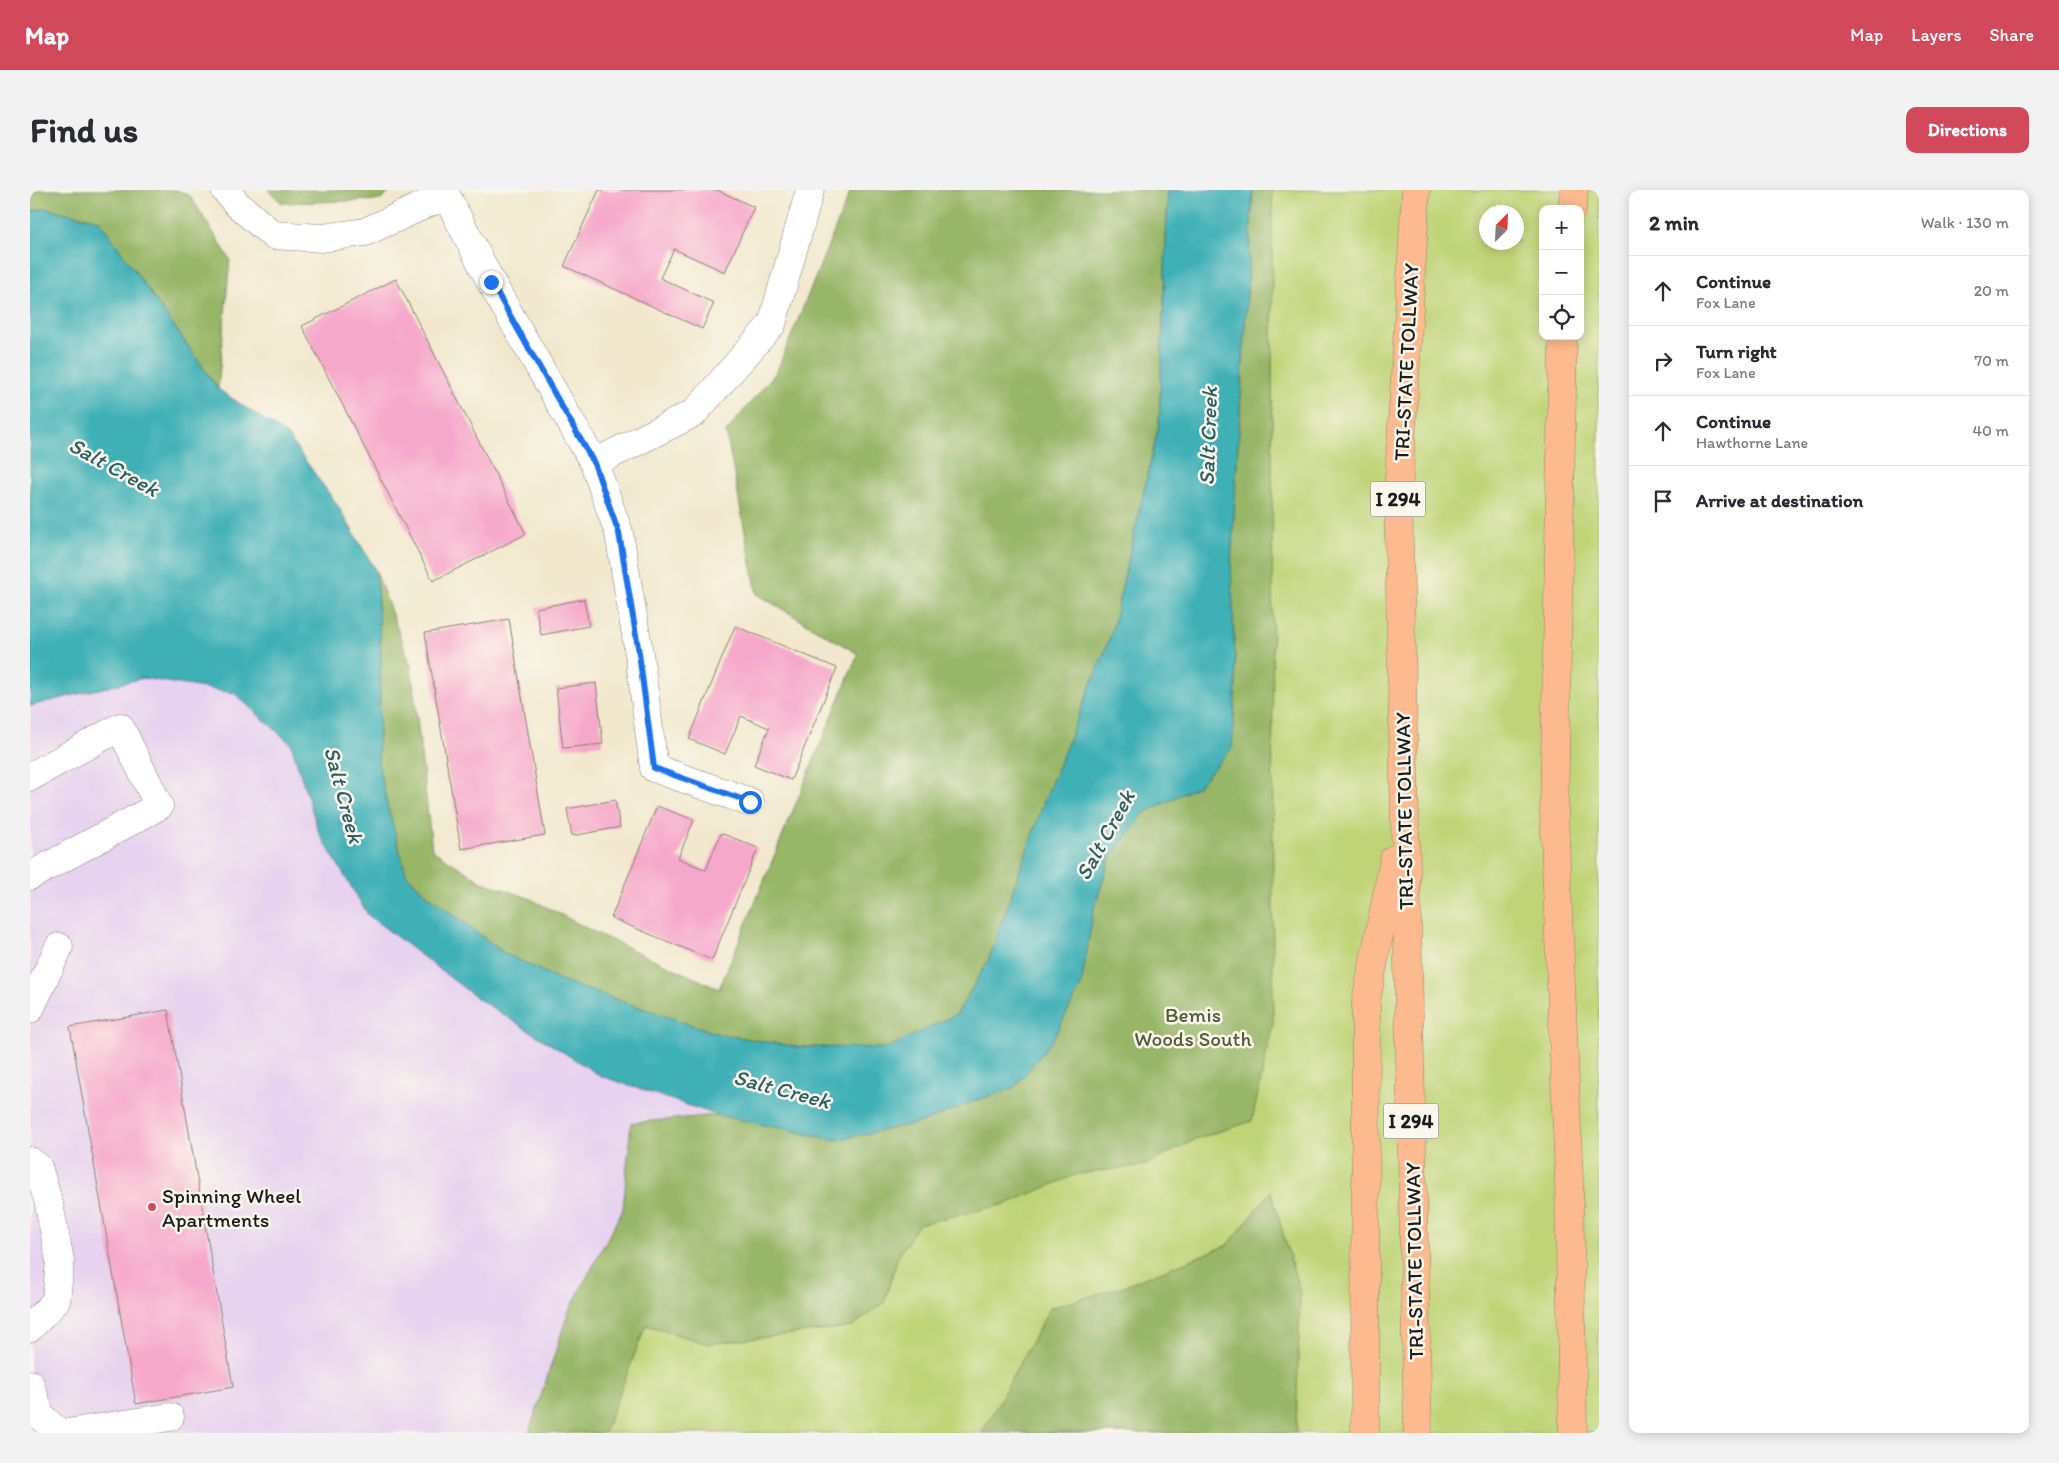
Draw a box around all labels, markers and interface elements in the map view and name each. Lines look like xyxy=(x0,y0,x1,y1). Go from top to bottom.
text: Map xyxy=(25,21,69,50)
text: Map xyxy=(1850,24,1883,46)
text: Layers xyxy=(1911,24,1961,46)
text: Share xyxy=(1989,24,2034,46)
button: Directions xyxy=(1906,107,2029,153)
text: Find us xyxy=(30,109,138,151)
north arrow xyxy=(1479,205,1524,250)
map controls xyxy=(1539,205,1584,340)
button: + xyxy=(1539,205,1584,250)
text: 2 min xyxy=(1649,210,1699,235)
text: Walk · 130 m xyxy=(1921,213,2009,232)
button: − xyxy=(1539,250,1584,295)
street label: TRI-STATE TOLLWAY xyxy=(1388,263,1424,461)
text: Continue xyxy=(1696,270,1771,293)
route end xyxy=(480,271,503,294)
icon: ahead xyxy=(1649,277,1677,305)
text: 20 m xyxy=(1974,281,2009,300)
text: Fox Lane xyxy=(1696,293,1756,312)
button: locate xyxy=(1539,295,1584,340)
text: Turn right xyxy=(1696,340,1777,363)
icon: right xyxy=(1649,347,1677,375)
text: 70 m xyxy=(1974,351,2009,370)
text: Fox Lane xyxy=(1696,363,1756,382)
water label: Salt Creek xyxy=(1193,385,1223,486)
text: Continue xyxy=(1696,410,1771,433)
icon: ahead xyxy=(1649,417,1677,445)
text: 40 m xyxy=(1972,421,2009,440)
water label: Salt Creek xyxy=(64,431,165,503)
text: Hawthorne Lane xyxy=(1696,433,1808,452)
road number: I 294 xyxy=(1370,482,1426,516)
icon: arrive xyxy=(1649,487,1677,515)
text: Arrive at destination xyxy=(1696,489,1863,512)
street label: TRI-STATE TOLLWAY xyxy=(1390,712,1418,910)
water label: Salt Creek xyxy=(318,744,370,848)
water label: Salt Creek xyxy=(1069,784,1141,885)
route start xyxy=(739,791,762,814)
park label: Bemis Woods South xyxy=(1134,1002,1252,1051)
water label: Salt Creek xyxy=(731,1063,835,1115)
road number: I 294 xyxy=(1384,1104,1438,1138)
street label: TRI-STATE TOLLWAY xyxy=(1400,1162,1428,1360)
place label: Spinning Wheel Apartments xyxy=(162,1183,301,1232)
marker: Spinning Wheel Apartments xyxy=(146,1201,158,1213)

